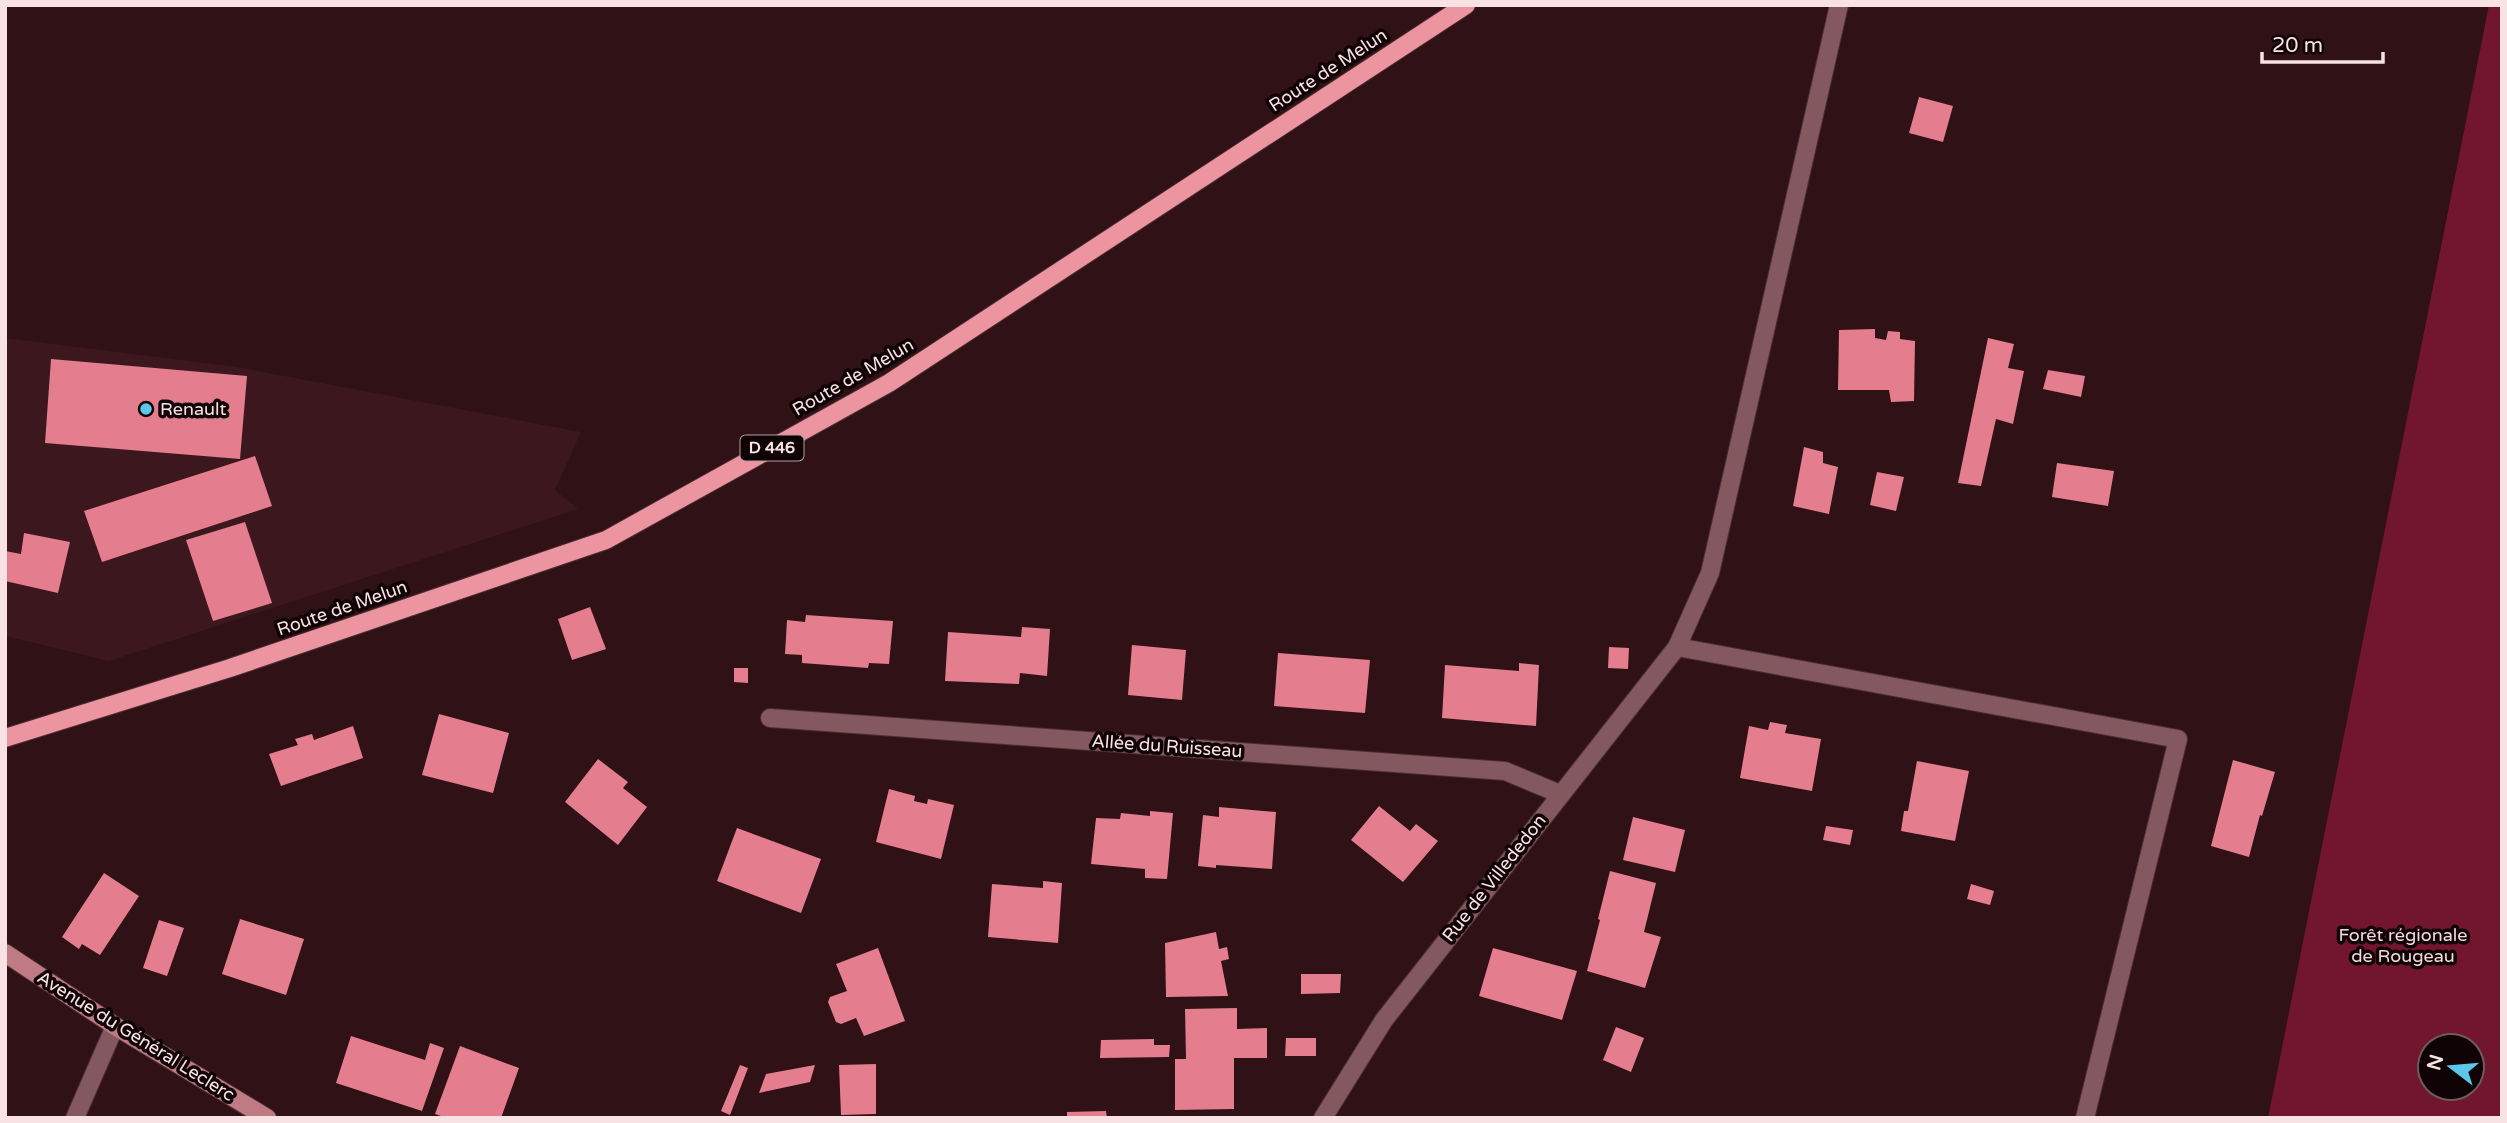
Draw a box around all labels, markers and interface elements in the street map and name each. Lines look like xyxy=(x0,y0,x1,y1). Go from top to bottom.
scale bar xyxy=(2262,21,2383,65)
street label: Route de Melun xyxy=(1265,24,1391,116)
text: 20 m xyxy=(2272,33,2323,58)
street label: Route de Melun xyxy=(788,333,918,421)
place label: Renault xyxy=(160,398,226,420)
marker: Renault xyxy=(138,401,154,417)
road number: D 446 xyxy=(740,436,804,461)
street label: Route de Melun xyxy=(274,575,410,641)
street label: Allée du Ruisseau xyxy=(1091,730,1243,762)
street label: Rue de Villededon xyxy=(1437,810,1551,946)
park label: Forêt régionale de Rougeau xyxy=(2339,924,2467,967)
street label: Avenue du Général Leclerc xyxy=(33,966,239,1106)
north arrow xyxy=(2416,1032,2486,1102)
text: N xyxy=(2423,1052,2448,1073)

